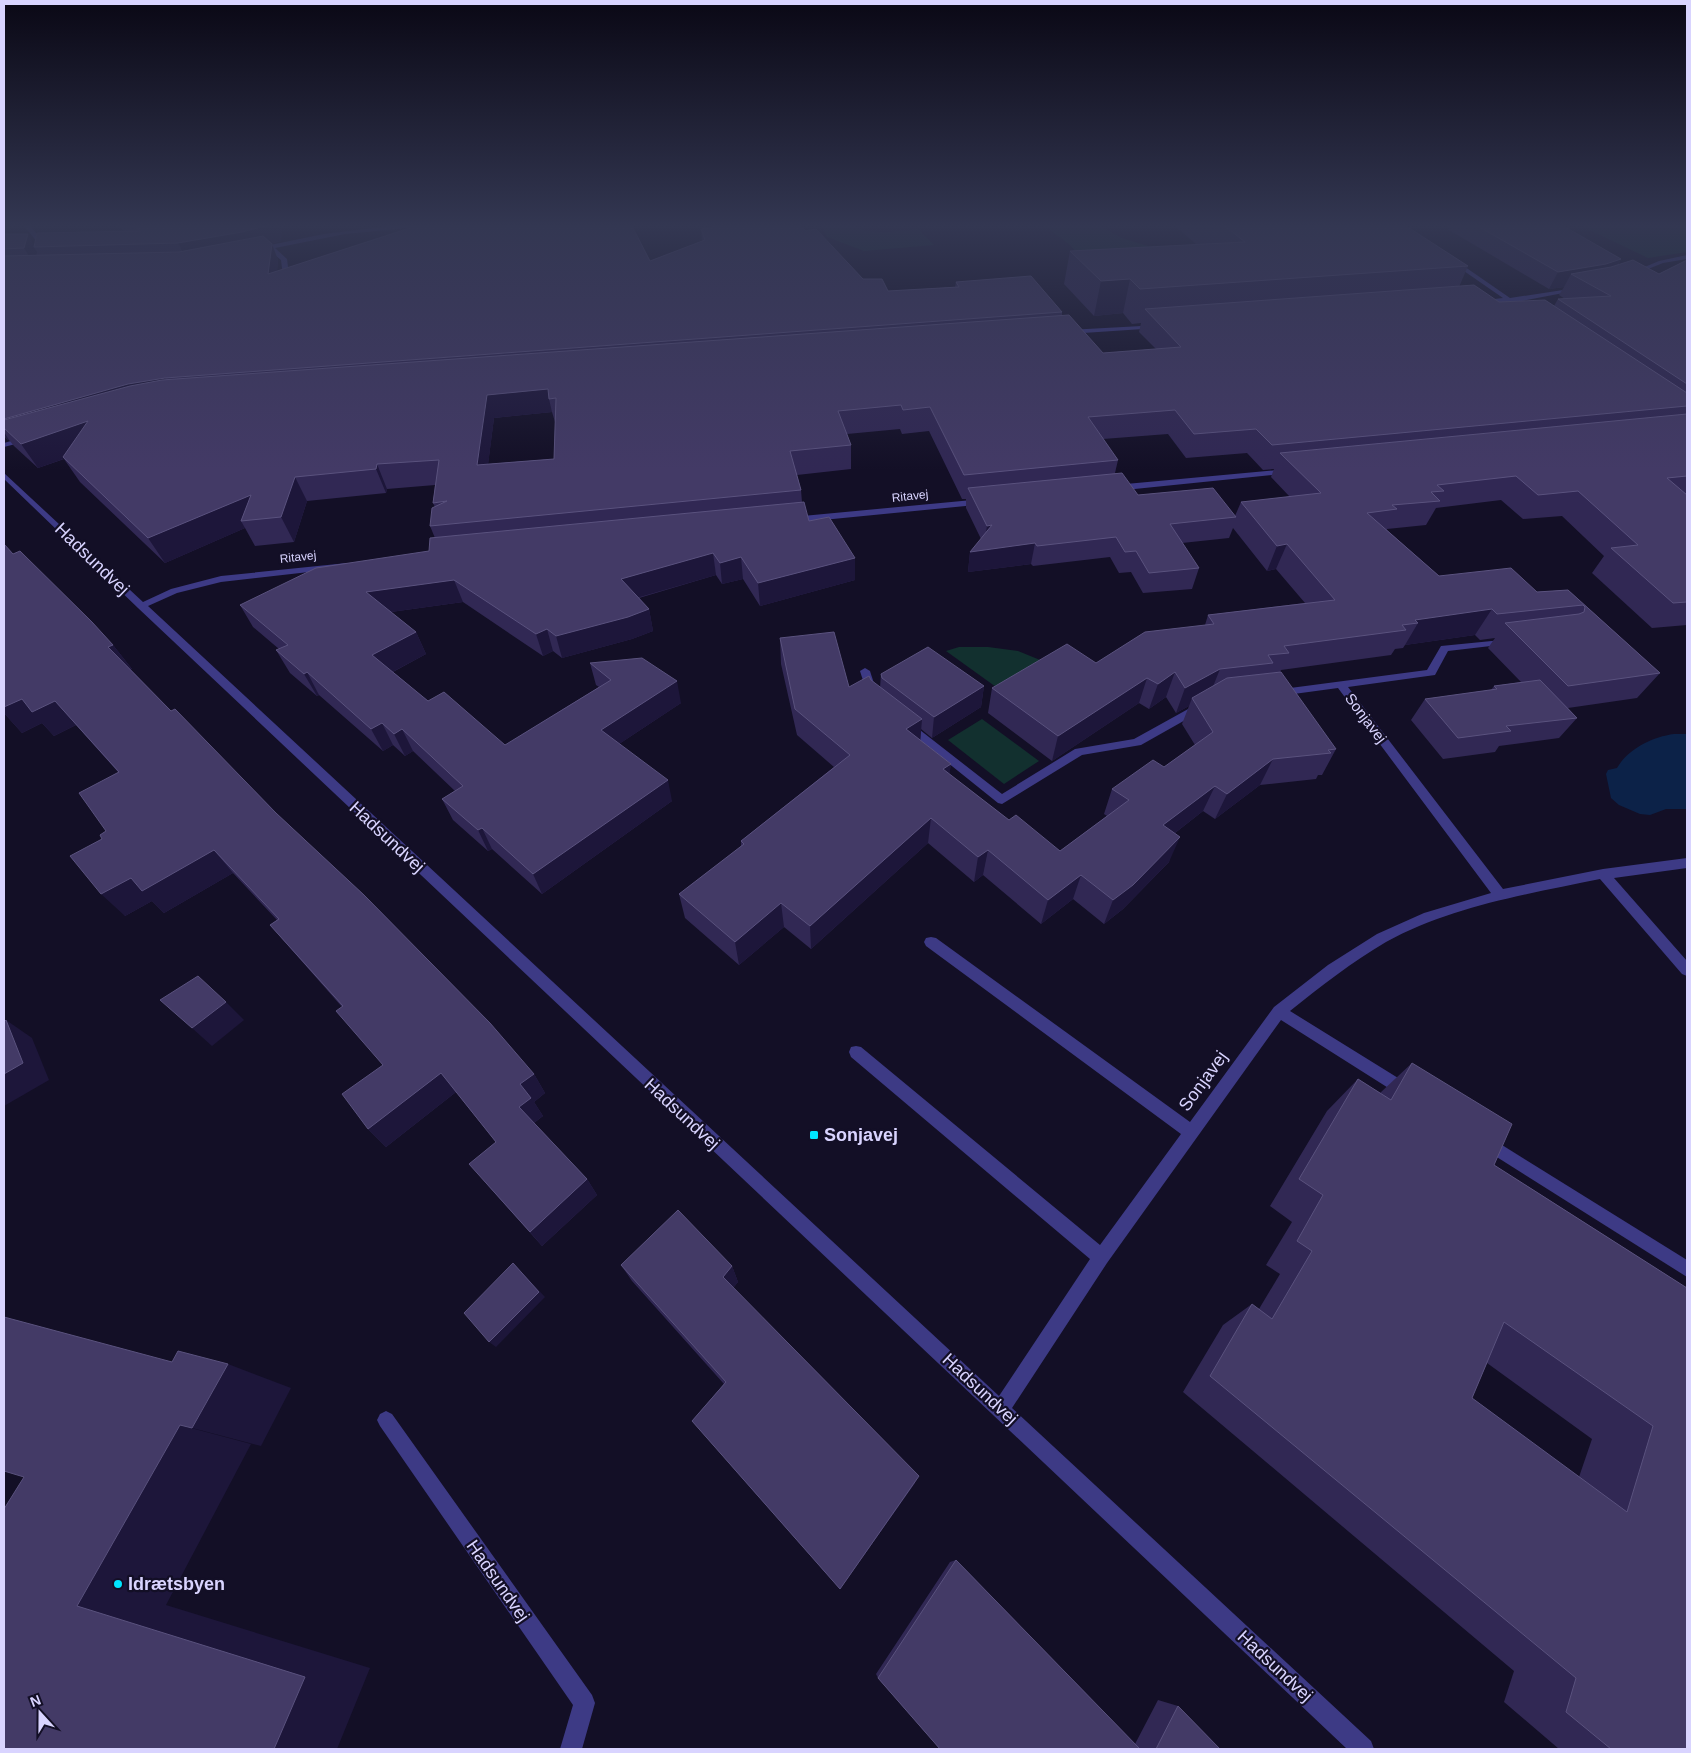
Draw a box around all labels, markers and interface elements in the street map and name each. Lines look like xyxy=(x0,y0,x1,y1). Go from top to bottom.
street label: Ritavej xyxy=(891,487,929,505)
street label: Hadsundvej xyxy=(51,519,133,599)
street label: Ritavej xyxy=(279,548,317,566)
street label: Sonjavej xyxy=(1342,690,1390,746)
street label: Hadsundvej xyxy=(345,797,429,877)
street label: Sonjavej xyxy=(1175,1047,1231,1115)
street label: Hadsundvej xyxy=(640,1074,724,1154)
place label: Sonjavej xyxy=(824,1125,898,1145)
marker: Sonjavej xyxy=(808,1129,820,1141)
street label: Hadsundvej xyxy=(938,1349,1022,1429)
street label: Hadsundvej xyxy=(463,1536,533,1626)
place label: Idrætsbyen xyxy=(128,1574,225,1594)
marker: Idrætsbyen xyxy=(112,1578,124,1590)
street label: Hadsundvej xyxy=(1233,1626,1317,1706)
north arrow xyxy=(15,1688,65,1738)
text: N xyxy=(28,1692,43,1710)

